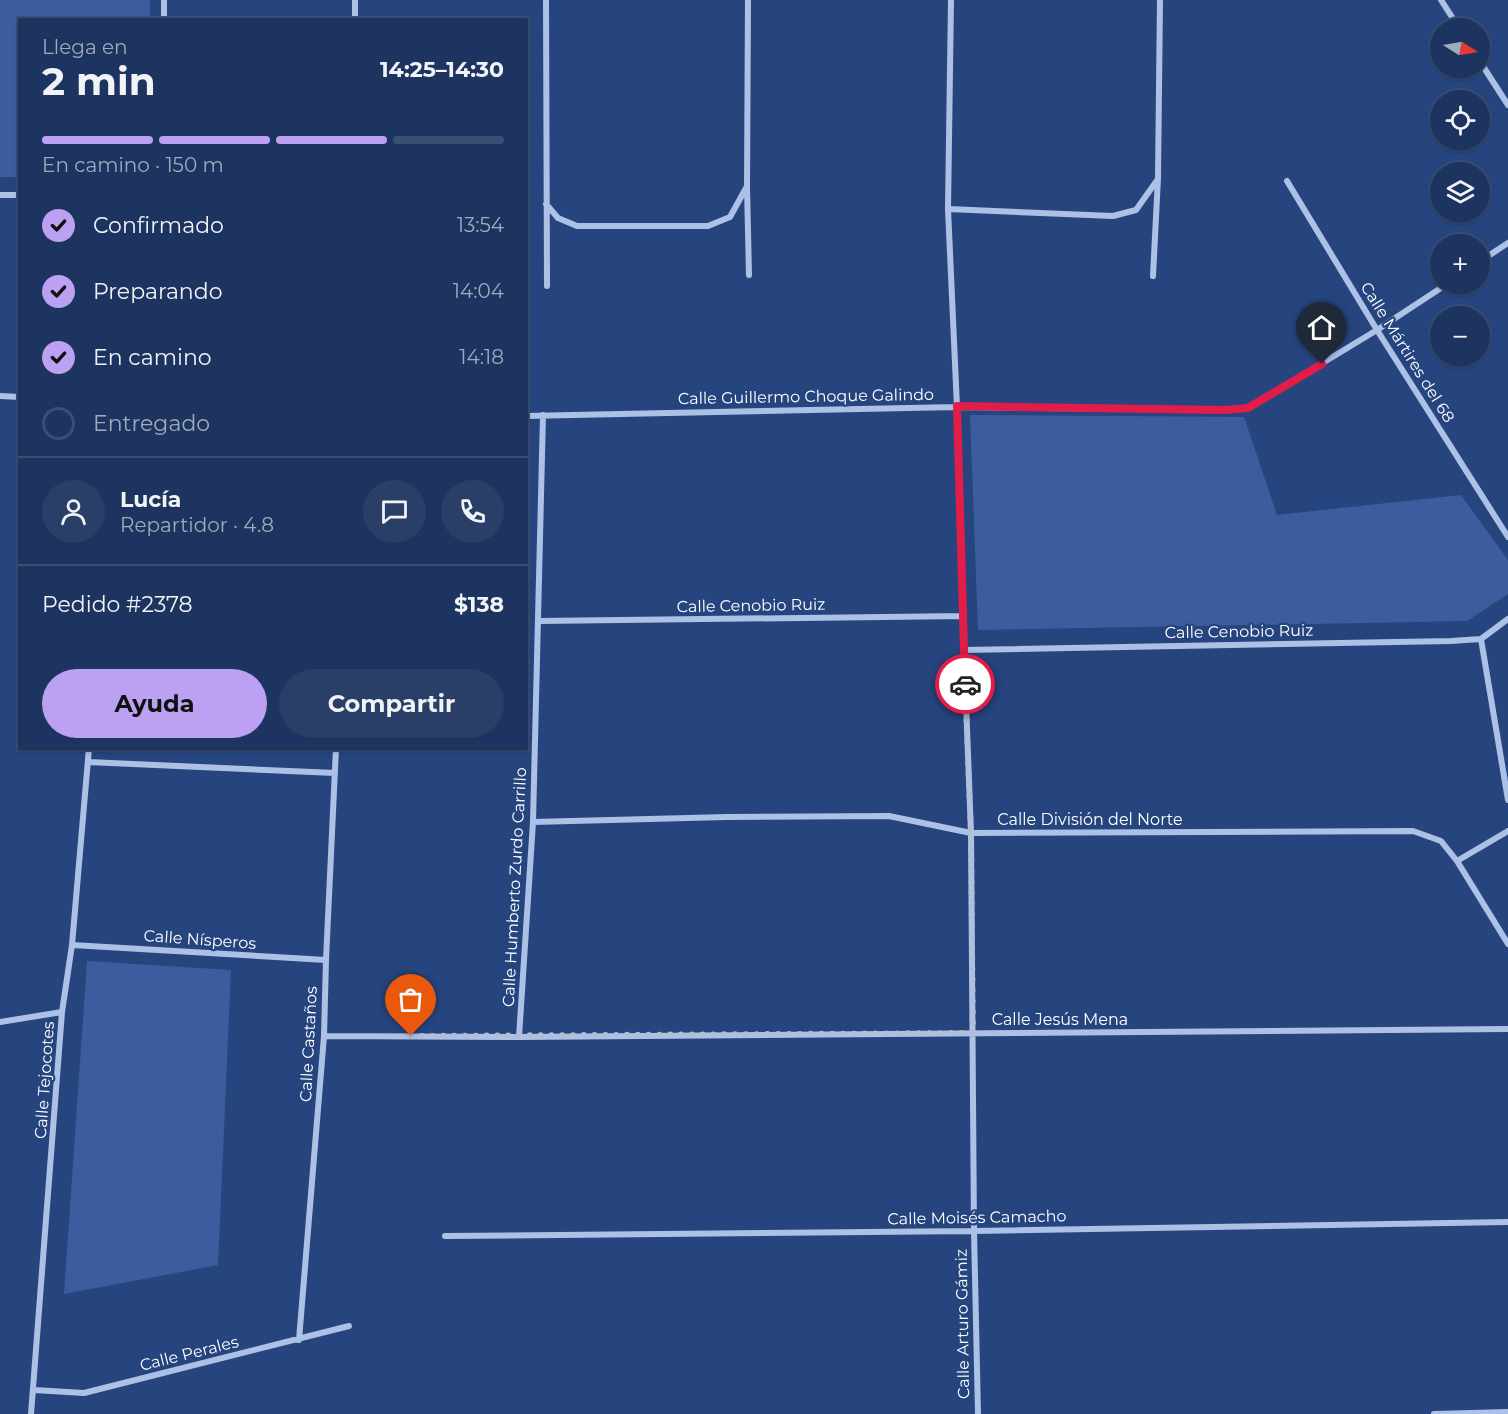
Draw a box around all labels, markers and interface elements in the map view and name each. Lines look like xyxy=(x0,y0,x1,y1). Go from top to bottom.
north arrow xyxy=(1430,18,1490,78)
map controls xyxy=(1430,18,1490,366)
text: Llega en xyxy=(42,35,128,59)
text: 14:25–14:30 xyxy=(380,56,504,83)
text: 2 min xyxy=(42,57,156,105)
button: locate xyxy=(1430,90,1490,150)
text: En camino · 150 m xyxy=(42,153,224,177)
button: layers xyxy=(1430,162,1490,222)
icon: check xyxy=(42,209,75,242)
text: Confirmado xyxy=(93,212,224,239)
text: 13:54 xyxy=(457,213,504,237)
button: + xyxy=(1430,234,1490,294)
icon: check xyxy=(42,275,75,308)
text: Preparando xyxy=(93,278,222,305)
street label: Calle Mártires del 68 xyxy=(1357,278,1459,426)
text: 14:04 xyxy=(453,279,504,303)
pin xyxy=(1296,302,1347,364)
button: − xyxy=(1430,306,1490,366)
icon: home xyxy=(1305,311,1338,344)
icon: check xyxy=(42,341,75,374)
text: En camino xyxy=(93,344,212,371)
text: 14:18 xyxy=(459,345,504,369)
street label: Calle Guillermo Choque Galindo xyxy=(678,385,934,408)
text: Entregado xyxy=(93,410,210,437)
button: person xyxy=(42,480,105,543)
button: chat xyxy=(363,480,426,543)
button: phone xyxy=(441,480,504,543)
text: Lucía xyxy=(120,486,181,513)
text: Repartidor · 4.8 xyxy=(120,513,274,537)
text: Pedido #2378 xyxy=(42,591,193,618)
text: $138 xyxy=(454,591,504,618)
street label: Calle Cenobio Ruiz xyxy=(676,595,826,616)
street label: Calle Cenobio Ruiz xyxy=(1164,621,1314,642)
courier xyxy=(935,654,995,714)
icon: car xyxy=(949,668,982,701)
button: Ayuda xyxy=(42,669,267,738)
button: Compartir xyxy=(279,669,504,738)
street label: Calle Humberto Zurdo Carrillo xyxy=(499,767,530,1007)
street label: Calle División del Norte xyxy=(997,810,1183,829)
street label: Calle Nísperos xyxy=(143,926,257,953)
pin xyxy=(385,974,436,1036)
icon: bag xyxy=(394,983,427,1016)
street label: Calle Castaños xyxy=(296,985,321,1102)
street label: Calle Jesús Mena xyxy=(992,1010,1128,1029)
street label: Calle Tejocotes xyxy=(31,1020,58,1140)
street label: Calle Moisés Camacho xyxy=(887,1206,1067,1229)
street label: Calle Arturo Gámiz xyxy=(952,1249,973,1399)
street label: Calle Perales xyxy=(138,1332,241,1375)

